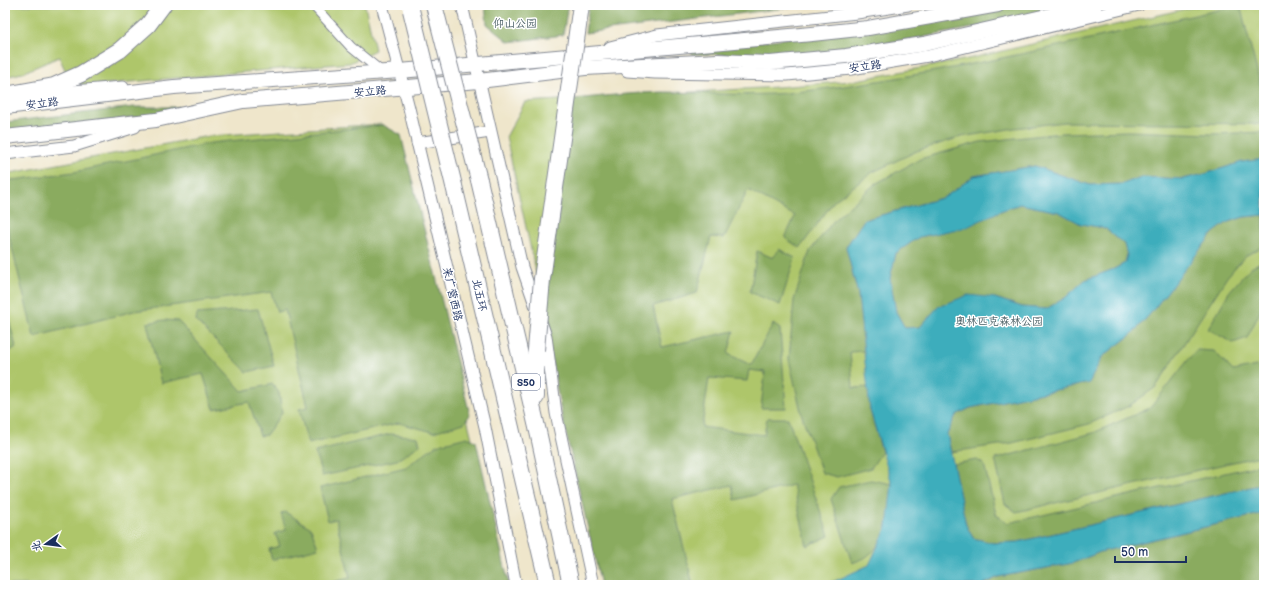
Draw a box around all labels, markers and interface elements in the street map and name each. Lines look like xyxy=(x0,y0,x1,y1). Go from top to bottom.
park label: 仰山公园 xyxy=(493,17,537,30)
street label: 安立路 xyxy=(848,58,882,75)
street label: 安立路 xyxy=(353,84,387,99)
street label: 安立路 xyxy=(25,95,59,112)
street label: 来广营西路 xyxy=(440,266,465,322)
street label: 北五环 xyxy=(469,278,490,313)
park label: 奥林匹克森林公园 xyxy=(955,315,1043,328)
road number: S50 xyxy=(512,374,540,390)
north arrow xyxy=(26,524,66,564)
scale bar xyxy=(1115,538,1186,564)
text: 北 xyxy=(29,539,44,553)
text: 50 m xyxy=(1121,545,1148,560)

